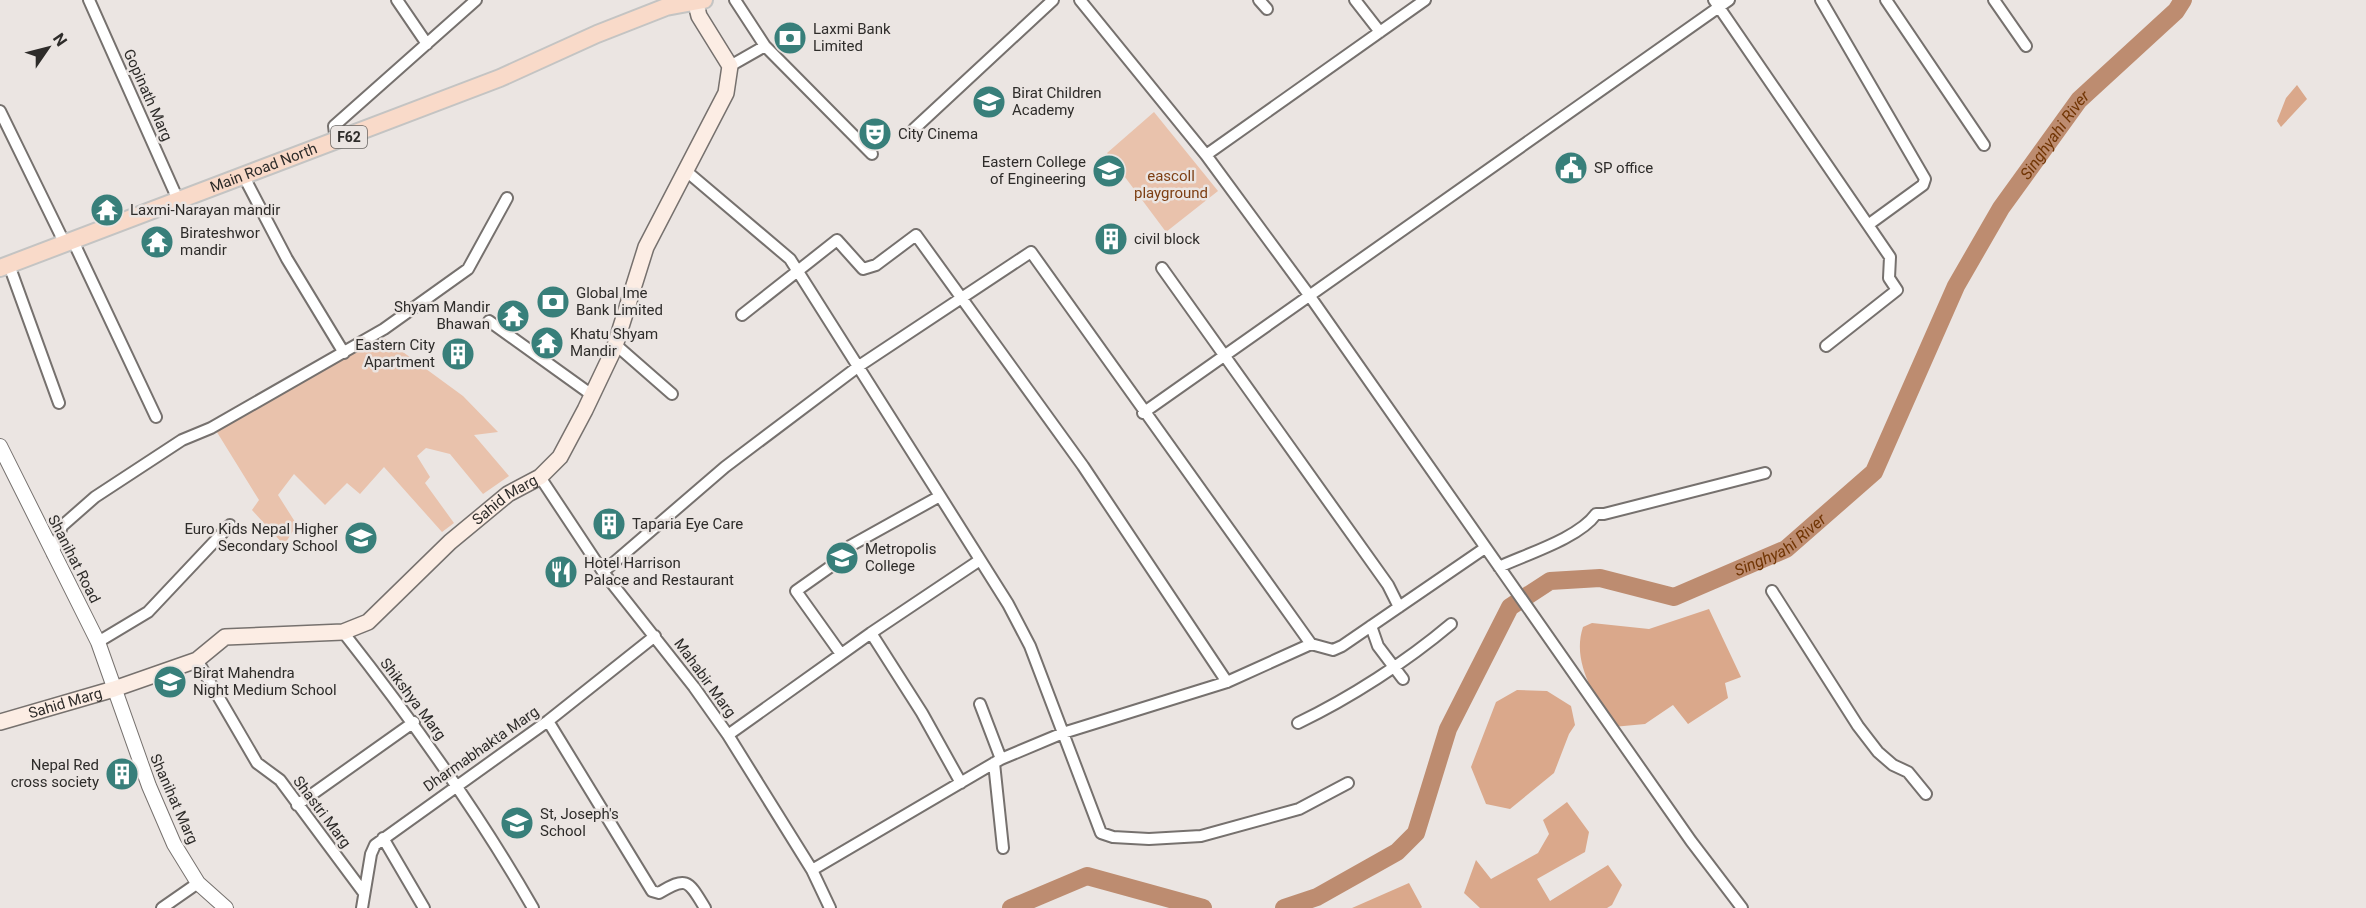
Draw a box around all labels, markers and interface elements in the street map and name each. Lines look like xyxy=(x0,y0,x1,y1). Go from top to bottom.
north arrow xyxy=(18,18,78,78)
bank icon: Laxmi Bank Limited xyxy=(772,20,808,56)
place label: Laxmi Bank Limited xyxy=(813,20,891,55)
text: N xyxy=(49,30,71,50)
street label: Gopinath Marg xyxy=(120,46,176,144)
school or university icon: Birat Children Academy xyxy=(971,84,1007,120)
place label: Birat Children Academy xyxy=(1012,84,1102,119)
water label: Singhyahi River xyxy=(2016,86,2094,183)
theatre icon: City Cinema xyxy=(857,116,893,152)
place label: City Cinema xyxy=(898,125,978,143)
road number: F62 xyxy=(331,126,367,148)
street label: Main Road North xyxy=(208,139,320,196)
public building icon: SP office xyxy=(1553,150,1589,186)
place label: Eastern College of Engineering xyxy=(982,153,1086,188)
school or university icon: Eastern College of Engineering xyxy=(1091,153,1127,189)
place label: SP office xyxy=(1594,159,1653,177)
park label: eascoll playground xyxy=(1134,167,1208,202)
temple icon: Laxmi-Narayan mandir xyxy=(89,192,125,228)
place label: Laxmi-Narayan mandir xyxy=(130,201,280,219)
building icon: civil block xyxy=(1093,221,1129,257)
temple icon: Birateshwor mandir xyxy=(139,224,175,260)
place label: Birateshwor mandir xyxy=(180,224,260,259)
place label: civil block xyxy=(1134,230,1200,248)
bank icon: Global Ime Bank Limited xyxy=(535,284,571,320)
place label: Global Ime Bank Limited xyxy=(576,284,663,319)
place label: Shyam Mandir Bhawan xyxy=(394,298,490,333)
temple icon: Shyam Mandir Bhawan xyxy=(495,298,531,334)
temple icon: Khatu Shyam Mandir xyxy=(529,325,565,361)
place label: Khatu Shyam Mandir xyxy=(570,325,658,360)
place label: Eastern City Apartment xyxy=(355,336,435,371)
building icon: Eastern City Apartment xyxy=(440,336,476,372)
street label: Sahid Marg xyxy=(469,471,541,529)
building icon: Taparia Eye Care xyxy=(591,506,627,542)
water label: Singhyahi River xyxy=(1731,509,1830,580)
street label: Shanihat Road xyxy=(44,512,104,606)
place label: Taparia Eye Care xyxy=(632,515,743,533)
place label: Euro Kids Nepal Higher Secondary School xyxy=(184,520,338,555)
school or university icon: Euro Kids Nepal Higher Secondary School xyxy=(343,520,379,556)
school or university icon: Metropolis College xyxy=(824,540,860,576)
place label: Metropolis College xyxy=(865,540,936,575)
restaurant icon: Hotel Harrison Palace and Restaurant xyxy=(543,554,579,590)
place label: Hotel Harrison Palace and Restaurant xyxy=(584,554,734,589)
street label: Mahabir Marg xyxy=(670,635,740,721)
street label: Shikshya Marg xyxy=(376,654,450,744)
school or university icon: Birat Mahendra Night Medium School xyxy=(152,664,188,700)
place label: Birat Mahendra Night Medium School xyxy=(193,664,337,699)
street label: Sahid Marg xyxy=(26,684,104,722)
street label: Dharmabhakta Marg xyxy=(420,702,542,796)
street label: Shanihat Marg xyxy=(146,751,202,847)
place label: Nepal Red cross society xyxy=(11,756,99,791)
building icon: Nepal Red cross society xyxy=(104,756,140,792)
street label: Shastri Marg xyxy=(289,773,355,851)
school or university icon: St, Joseph's School xyxy=(499,805,535,841)
place label: St, Joseph's School xyxy=(540,805,619,840)

